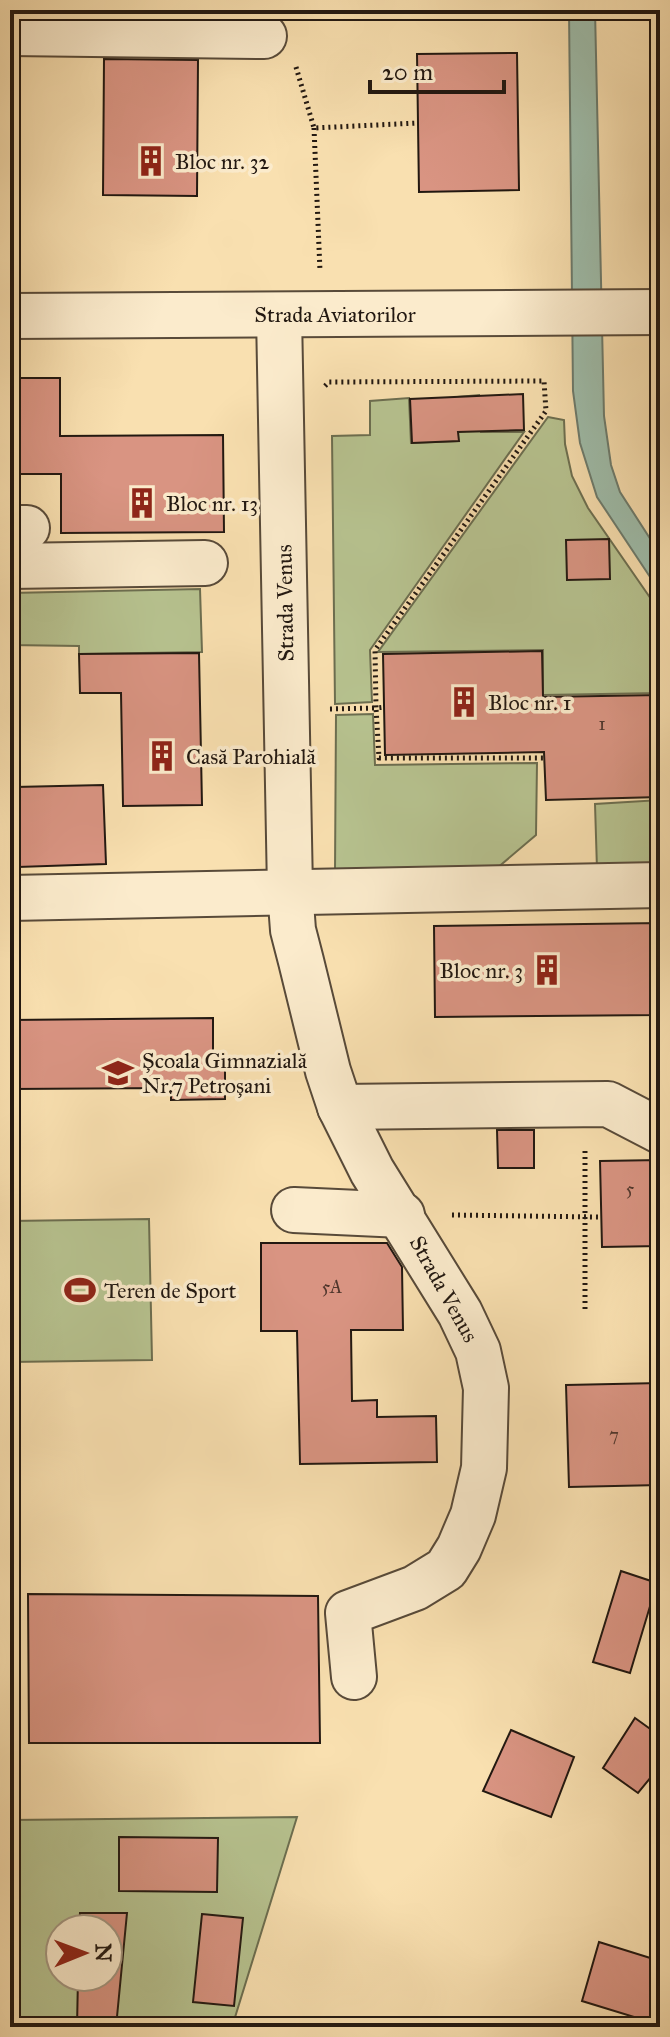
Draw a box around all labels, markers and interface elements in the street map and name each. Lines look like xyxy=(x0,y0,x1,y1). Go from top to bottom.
scale bar xyxy=(370,44,504,94)
text: 20 m xyxy=(382,57,433,87)
building icon: Bloc nr. 32 xyxy=(134,144,168,178)
place label: Bloc nr. 32 xyxy=(175,148,269,175)
street label: Strada Aviatorilor xyxy=(254,301,417,328)
building icon: Bloc nr. 13 xyxy=(125,486,159,520)
place label: Bloc nr. 13 xyxy=(166,490,258,517)
street label: Strada Venus xyxy=(270,544,300,662)
building icon: Bloc nr. 1 xyxy=(447,685,481,719)
place label: Bloc nr. 1 xyxy=(488,689,571,716)
house number: 1 xyxy=(598,713,606,735)
building icon: Casă Parohială xyxy=(145,739,179,773)
place label: Casă Parohială xyxy=(186,743,317,770)
building icon: Bloc nr. 3 xyxy=(530,953,564,987)
place label: Bloc nr. 3 xyxy=(440,957,523,984)
place label: Școala Gimnazială Nr.7 Petroșani xyxy=(142,1047,308,1099)
school or university icon: Școala Gimnazială Nr.7 Petroșani xyxy=(101,1056,135,1090)
house number: 5 xyxy=(626,1178,635,1200)
street label: Strada Venus xyxy=(404,1231,484,1347)
sports icon: Teren de Sport xyxy=(63,1273,97,1307)
house number: 5A xyxy=(322,1276,342,1298)
place label: Teren de Sport xyxy=(104,1277,236,1304)
house number: 7 xyxy=(609,1424,619,1446)
north arrow xyxy=(44,1913,124,1993)
text: N xyxy=(90,1943,117,1963)

